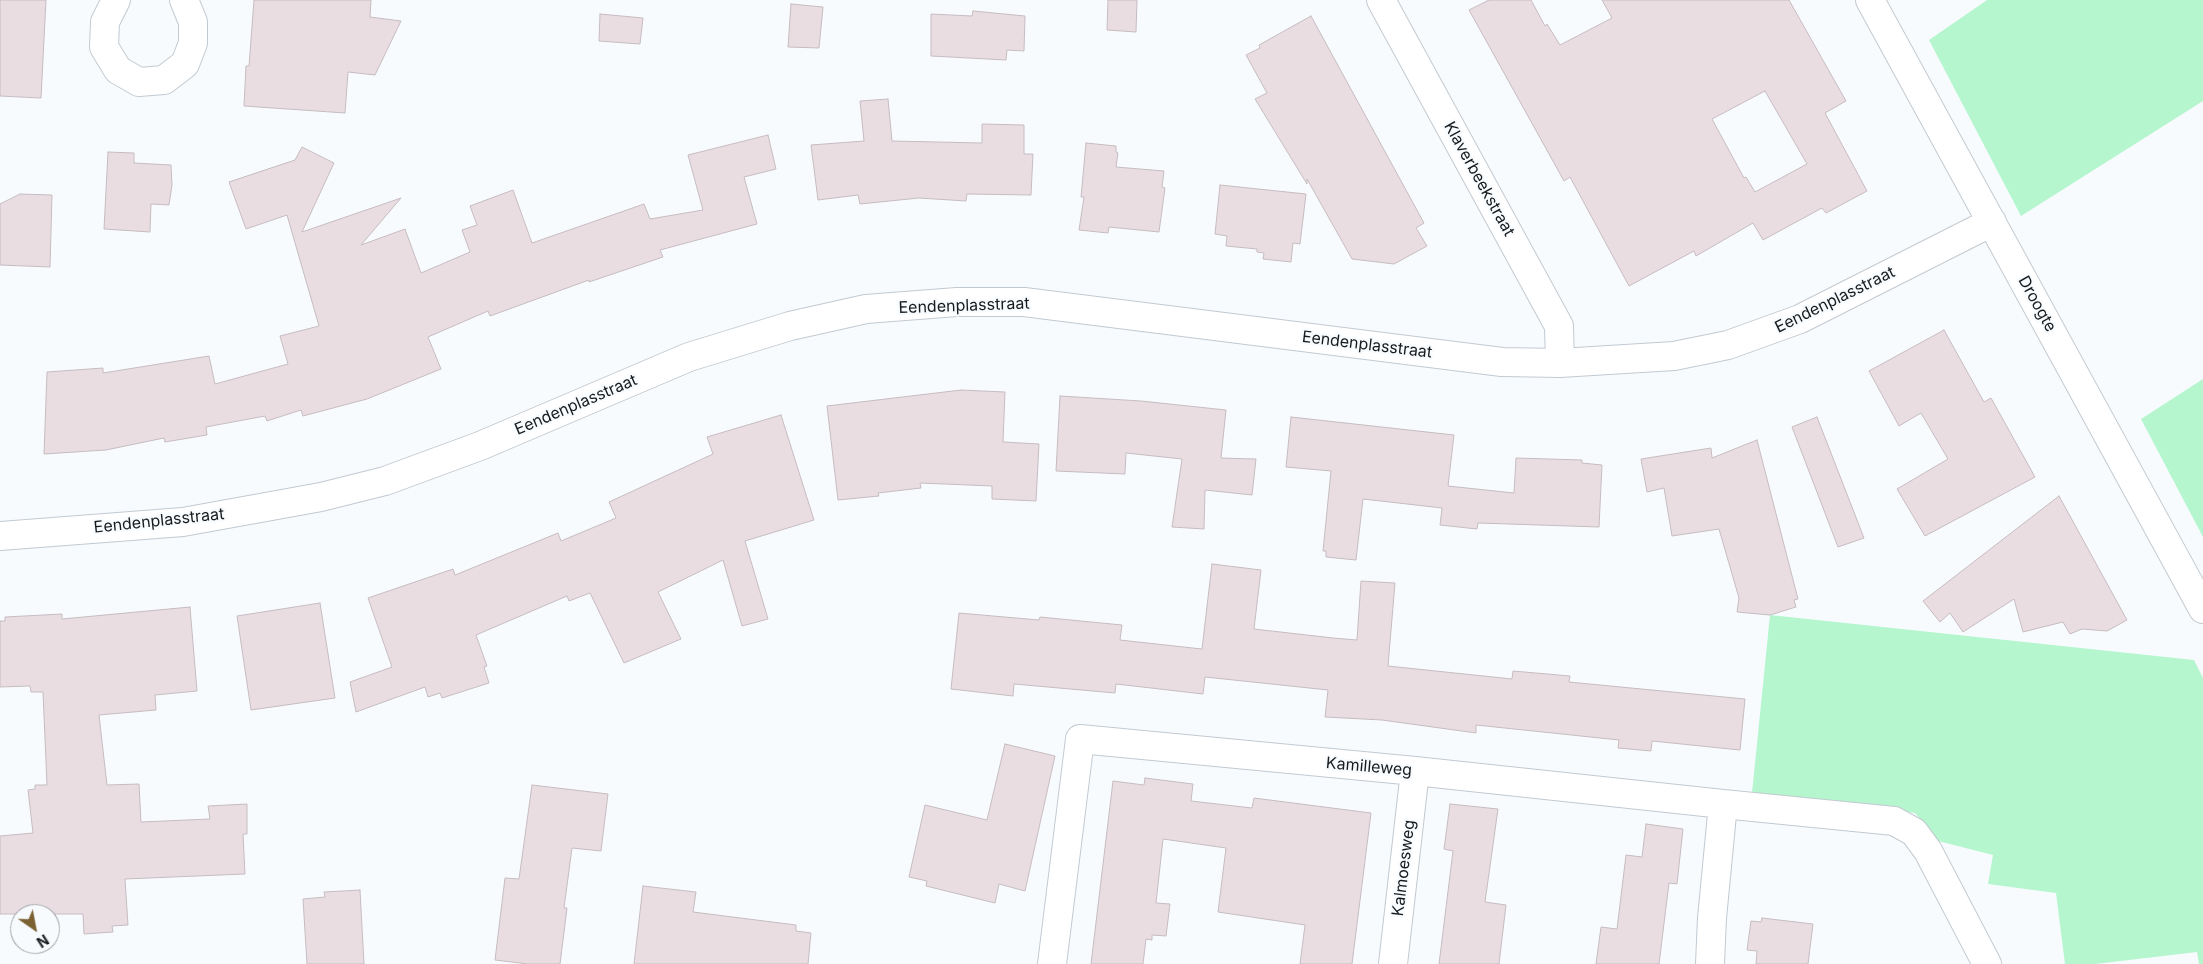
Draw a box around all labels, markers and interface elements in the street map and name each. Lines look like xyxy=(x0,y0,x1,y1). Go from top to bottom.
street label: Klaverbeekstraat xyxy=(1440,118,1518,240)
street label: Eendenplasstraat xyxy=(1772,263,1898,337)
street label: Droogte xyxy=(2014,273,2060,335)
street label: Eendenplasstraat xyxy=(898,294,1030,318)
street label: Eendenplasstraat xyxy=(1301,327,1433,363)
street label: Eendenplasstraat xyxy=(512,371,640,439)
street label: Eendenplasstraat xyxy=(93,505,225,537)
street label: Kamilleweg xyxy=(1325,754,1413,780)
street label: Kalmoesweg xyxy=(1389,819,1419,917)
north arrow xyxy=(10,904,60,954)
text: N xyxy=(34,931,52,951)

